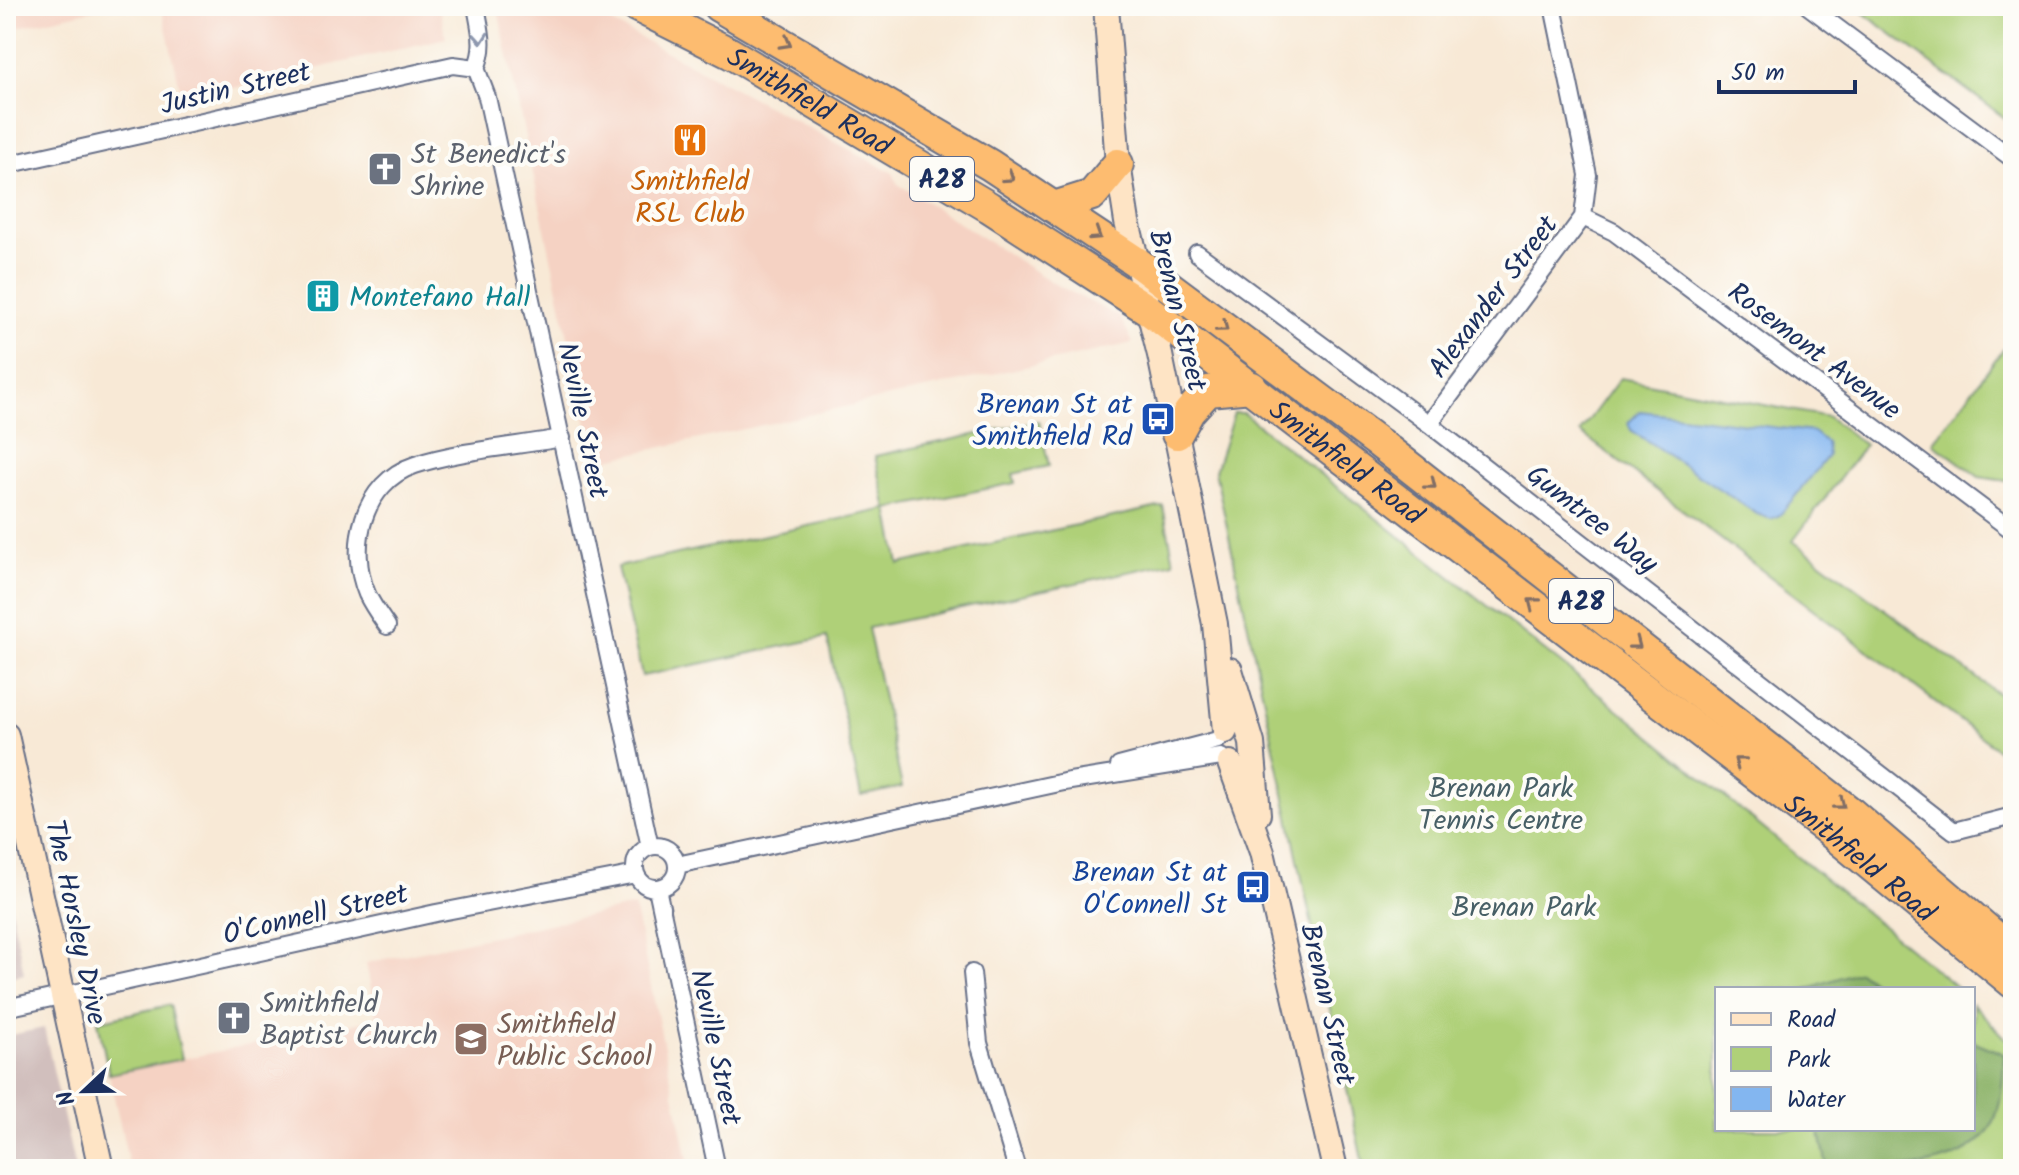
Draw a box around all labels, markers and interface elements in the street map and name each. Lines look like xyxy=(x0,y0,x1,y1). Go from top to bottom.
one-way arrow xyxy=(472,31,489,44)
one-way arrow xyxy=(778,33,792,49)
street label: Smithfield Road xyxy=(717,36,901,170)
scale bar xyxy=(1719,44,1855,94)
street label: Justin Street xyxy=(156,50,316,129)
text: 50 m xyxy=(1731,54,1785,93)
restaurant icon: Smithfield RSL Club xyxy=(671,121,709,159)
place label: St Benedict's Shrine xyxy=(411,133,566,210)
church icon: St Benedict's Shrine xyxy=(366,150,404,188)
road number: A28 xyxy=(910,157,974,201)
place label: Smithfield RSL Club xyxy=(631,160,750,237)
one-way arrow xyxy=(1000,168,1015,183)
street label: Alexander Street xyxy=(1417,205,1571,389)
street label: Brenan Street xyxy=(1135,225,1219,397)
one-way arrow xyxy=(1088,226,1102,241)
street label: Rosemont Avenue xyxy=(1717,271,1910,433)
place label: Montefano Hall xyxy=(349,276,530,321)
building icon: Montefano Hall xyxy=(304,277,342,315)
one-way arrow xyxy=(1215,317,1229,331)
street label: Neville Street xyxy=(543,338,620,504)
place label: Brenan St at Smithfield Rd xyxy=(973,383,1133,460)
street label: Smithfield Road xyxy=(1258,389,1433,538)
bus stop icon: Brenan St at Smithfield Rd xyxy=(1139,400,1177,438)
street label: Gumtree Way xyxy=(1516,454,1668,587)
one-way arrow xyxy=(1422,474,1437,488)
road number: A28 xyxy=(1549,579,1613,623)
one-way arrow xyxy=(1527,599,1542,613)
one-way arrow xyxy=(1627,634,1642,648)
one-way arrow xyxy=(1733,757,1748,771)
park label: Brenan Park Tennis Centre xyxy=(1419,767,1584,844)
street label: Smithfield Road xyxy=(1773,783,1945,936)
one-way arrow xyxy=(1831,794,1845,809)
street label: The Horsley Drive xyxy=(31,816,118,1030)
place label: Brenan St at O'Connell St xyxy=(1072,851,1228,928)
bus stop icon: Brenan St at O'Connell St xyxy=(1234,868,1272,906)
street label: O'Connell Street xyxy=(218,872,414,959)
park label: Brenan Park xyxy=(1452,886,1597,931)
street label: Brenan Street xyxy=(1286,919,1367,1091)
street label: Neville Street xyxy=(676,965,753,1131)
place label: Smithfield Baptist Church xyxy=(260,982,438,1059)
legend xyxy=(1715,987,1975,1131)
church icon: Smithfield Baptist Church xyxy=(215,999,253,1037)
text: Road xyxy=(1787,1001,1836,1040)
place label: Smithfield Public School xyxy=(497,1003,652,1080)
school or university icon: Smithfield Public School xyxy=(452,1020,490,1058)
text: Park xyxy=(1787,1041,1831,1080)
north arrow xyxy=(44,1051,124,1131)
text: Water xyxy=(1787,1081,1847,1120)
text: N xyxy=(49,1084,87,1111)

